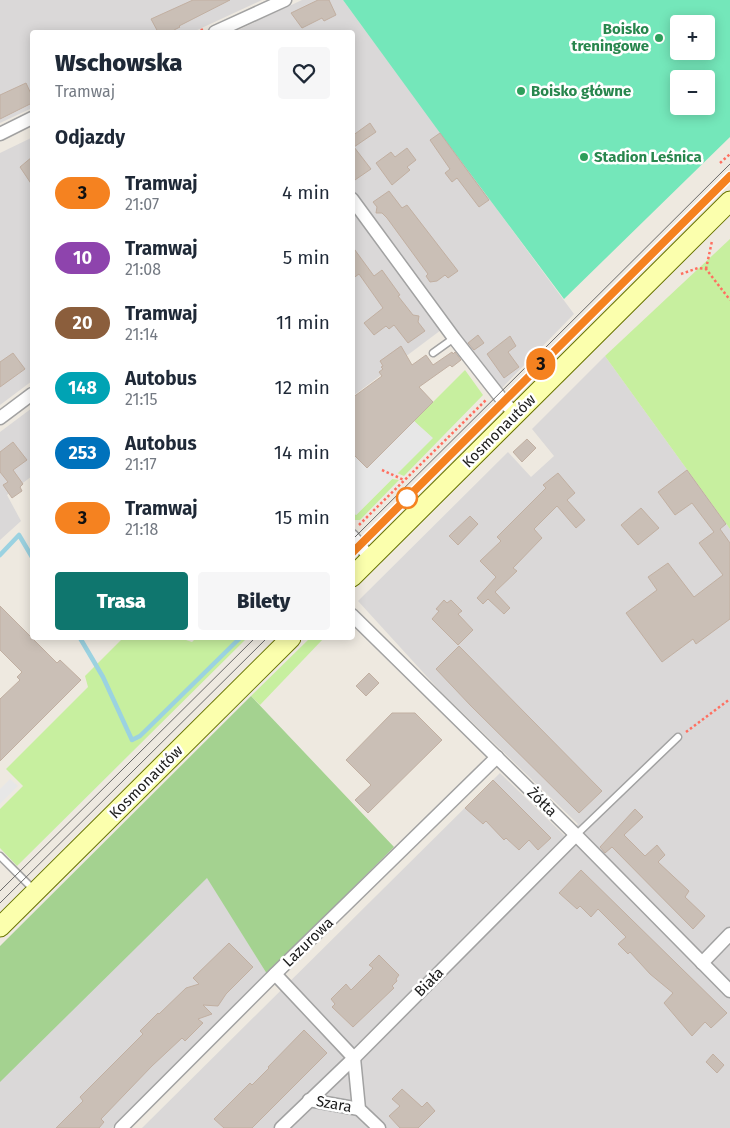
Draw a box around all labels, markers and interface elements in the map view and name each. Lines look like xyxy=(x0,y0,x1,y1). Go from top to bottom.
map controls xyxy=(670,15,715,115)
button: + xyxy=(670,15,715,60)
place label: Boisko treningowe xyxy=(572,20,649,55)
marker: Boisko treningowe xyxy=(653,32,665,44)
button: heart xyxy=(278,47,330,99)
text: Wschowska xyxy=(55,49,183,77)
button: − xyxy=(670,70,715,115)
text: Tramwaj xyxy=(55,82,115,101)
place label: Boisko główne xyxy=(531,82,631,100)
marker: Boisko główne xyxy=(515,85,527,97)
text: Odjazdy xyxy=(55,126,125,149)
place label: Stadion Leśnica xyxy=(594,148,702,166)
marker: Stadion Leśnica xyxy=(578,151,590,163)
text: Tramwaj xyxy=(125,172,198,195)
text: 4 min xyxy=(282,181,330,204)
text: 3 xyxy=(78,182,87,204)
text: 21:07 xyxy=(125,195,159,214)
text: Tramwaj xyxy=(125,237,198,260)
text: 5 min xyxy=(283,246,330,269)
text: 10 xyxy=(73,247,92,269)
text: 21:08 xyxy=(125,260,161,279)
text: Tramwaj xyxy=(125,302,198,325)
text: 11 min xyxy=(276,311,330,334)
text: 20 xyxy=(73,312,92,334)
text: 21:14 xyxy=(125,325,158,344)
line badge: 3 xyxy=(525,348,557,380)
text: 3 xyxy=(536,353,546,375)
text: Autobus xyxy=(125,367,197,390)
text: 12 min xyxy=(275,376,330,399)
text: 148 xyxy=(68,377,97,399)
text: 21:15 xyxy=(125,390,158,409)
street label: Kosmonautów xyxy=(459,390,540,471)
text: Autobus xyxy=(125,432,197,455)
text: 14 min xyxy=(274,441,330,464)
text: 253 xyxy=(68,442,97,464)
text: 21:17 xyxy=(125,455,157,474)
unlabelled marker xyxy=(396,487,418,509)
text: Tramwaj xyxy=(125,497,198,520)
text: 15 min xyxy=(274,506,330,529)
text: 3 xyxy=(78,507,87,529)
text: 21:18 xyxy=(125,520,158,539)
button: Trasa xyxy=(55,572,188,630)
button: Bilety xyxy=(198,572,330,630)
street label: Kosmonautów xyxy=(106,741,187,822)
street label: Żółta xyxy=(523,784,561,820)
street label: Lazurowa xyxy=(279,913,337,971)
street label: Biała xyxy=(411,964,447,1000)
street label: Szara xyxy=(315,1092,353,1116)

